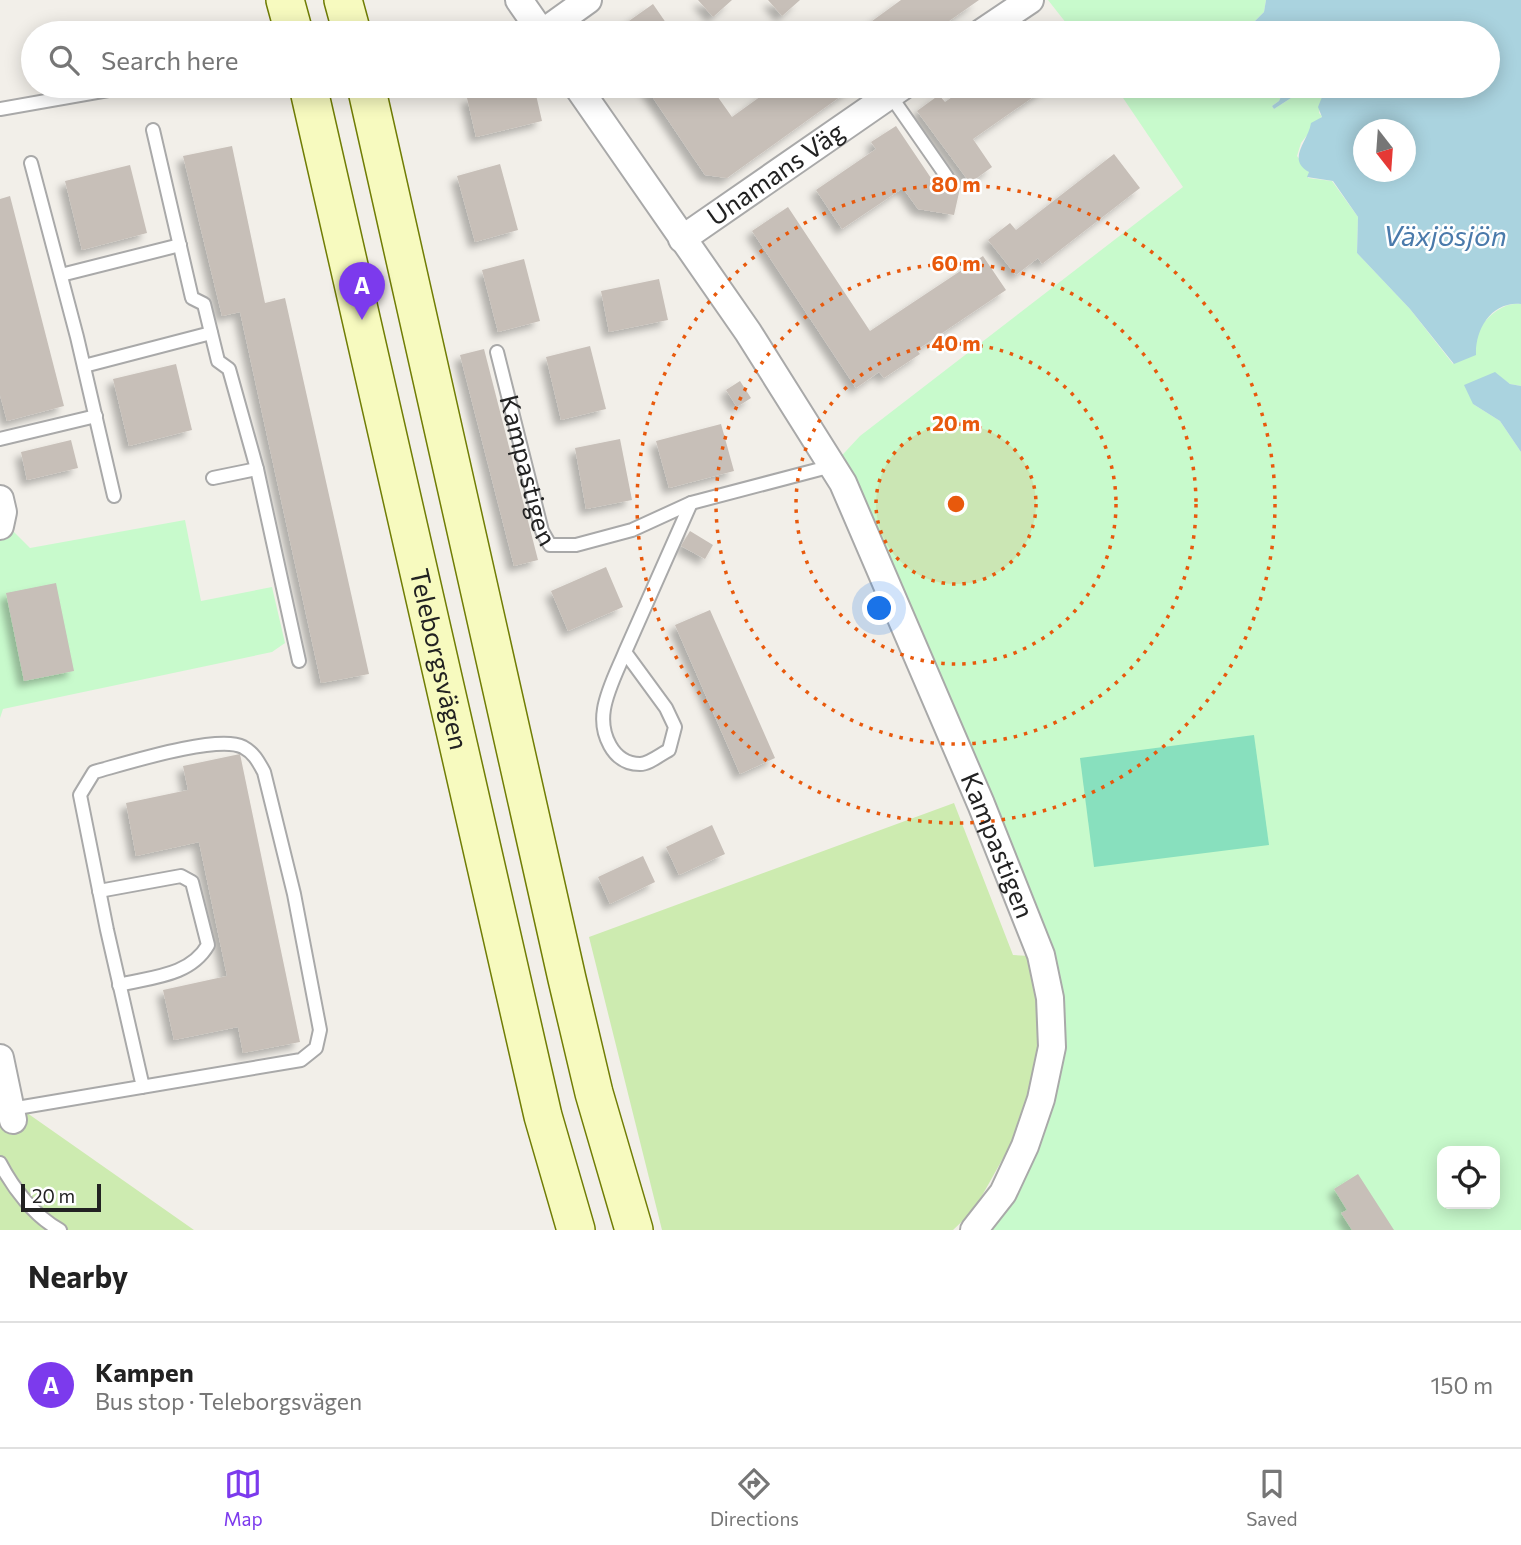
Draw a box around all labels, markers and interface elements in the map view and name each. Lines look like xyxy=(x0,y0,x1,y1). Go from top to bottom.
search box xyxy=(21,21,1500,98)
icon: search xyxy=(45,41,83,79)
text: Search here xyxy=(101,44,239,75)
street label: Unamans Väg xyxy=(700,115,849,231)
north arrow xyxy=(1353,119,1416,182)
text: 80 m xyxy=(931,171,981,196)
water label: Växjösjön xyxy=(1383,218,1507,252)
text: 60 m xyxy=(931,250,981,275)
pin: A xyxy=(339,262,385,320)
text: 40 m xyxy=(931,330,981,355)
street label: Kampastigen xyxy=(494,391,564,551)
text: 20 m xyxy=(932,410,980,435)
centre of rings xyxy=(944,492,968,516)
street label: Teleborgsvägen xyxy=(405,565,476,752)
your location xyxy=(862,591,896,625)
street label: Kampastigen xyxy=(955,767,1042,922)
map controls xyxy=(1437,1146,1500,1209)
button: locate xyxy=(1437,1146,1500,1209)
scale bar xyxy=(21,1181,102,1213)
text: 20 m xyxy=(32,1184,75,1207)
text: Nearby xyxy=(28,1257,128,1294)
text: Kampen xyxy=(95,1356,194,1387)
text: A xyxy=(43,1371,59,1399)
text: 150 m xyxy=(1430,1371,1493,1399)
text: Bus stop · Teleborgsvägen xyxy=(95,1387,362,1415)
tab: Map xyxy=(224,1465,263,1530)
tab: Directions xyxy=(710,1465,799,1530)
tab: Saved xyxy=(1246,1465,1297,1530)

